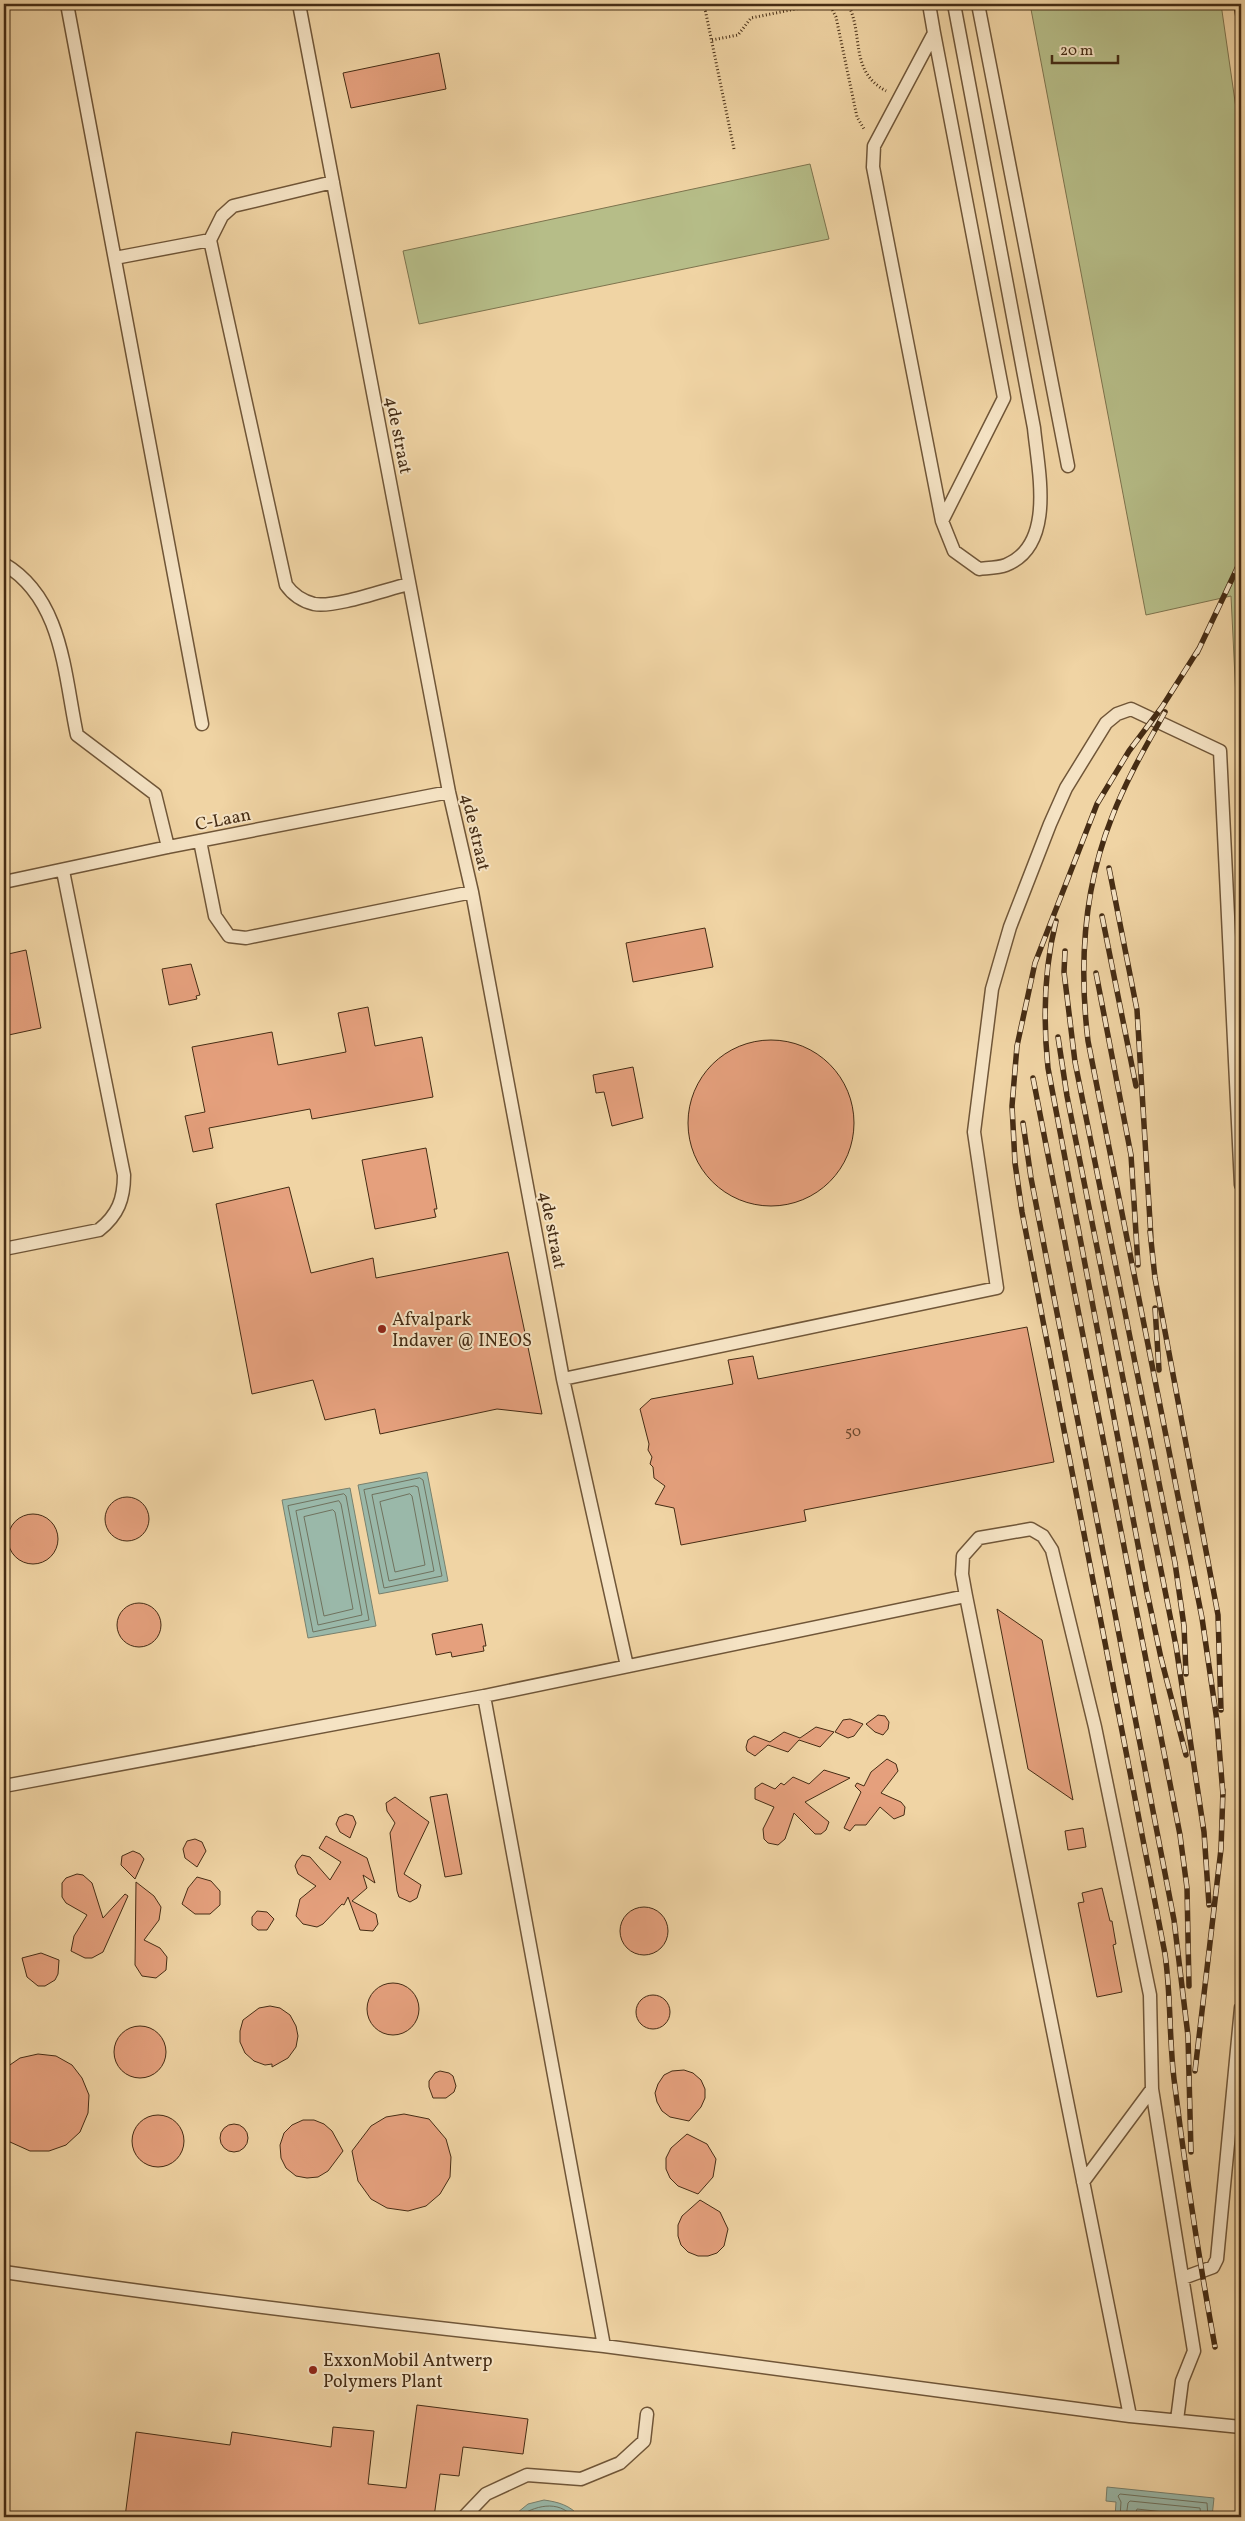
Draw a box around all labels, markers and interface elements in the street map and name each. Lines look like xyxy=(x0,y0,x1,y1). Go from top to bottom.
scale bar xyxy=(1052,32,1119,64)
text: 20 m xyxy=(1060,41,1093,62)
street label: 4de straat xyxy=(378,394,417,476)
street label: 4de straat xyxy=(454,791,496,873)
street label: C-Laan xyxy=(193,803,254,838)
street label: 4de straat xyxy=(532,1189,571,1271)
place label: Afvalpark Indaver @ INEOS xyxy=(392,1308,532,1354)
marker: Afvalpark Indaver @ INEOS xyxy=(376,1323,388,1335)
house number: 50 xyxy=(845,1422,861,1443)
place label: ExxonMobil Antwerp Polymers Plant xyxy=(323,2349,492,2395)
marker: ExxonMobil Antwerp Polymers Plant xyxy=(307,2364,319,2376)

